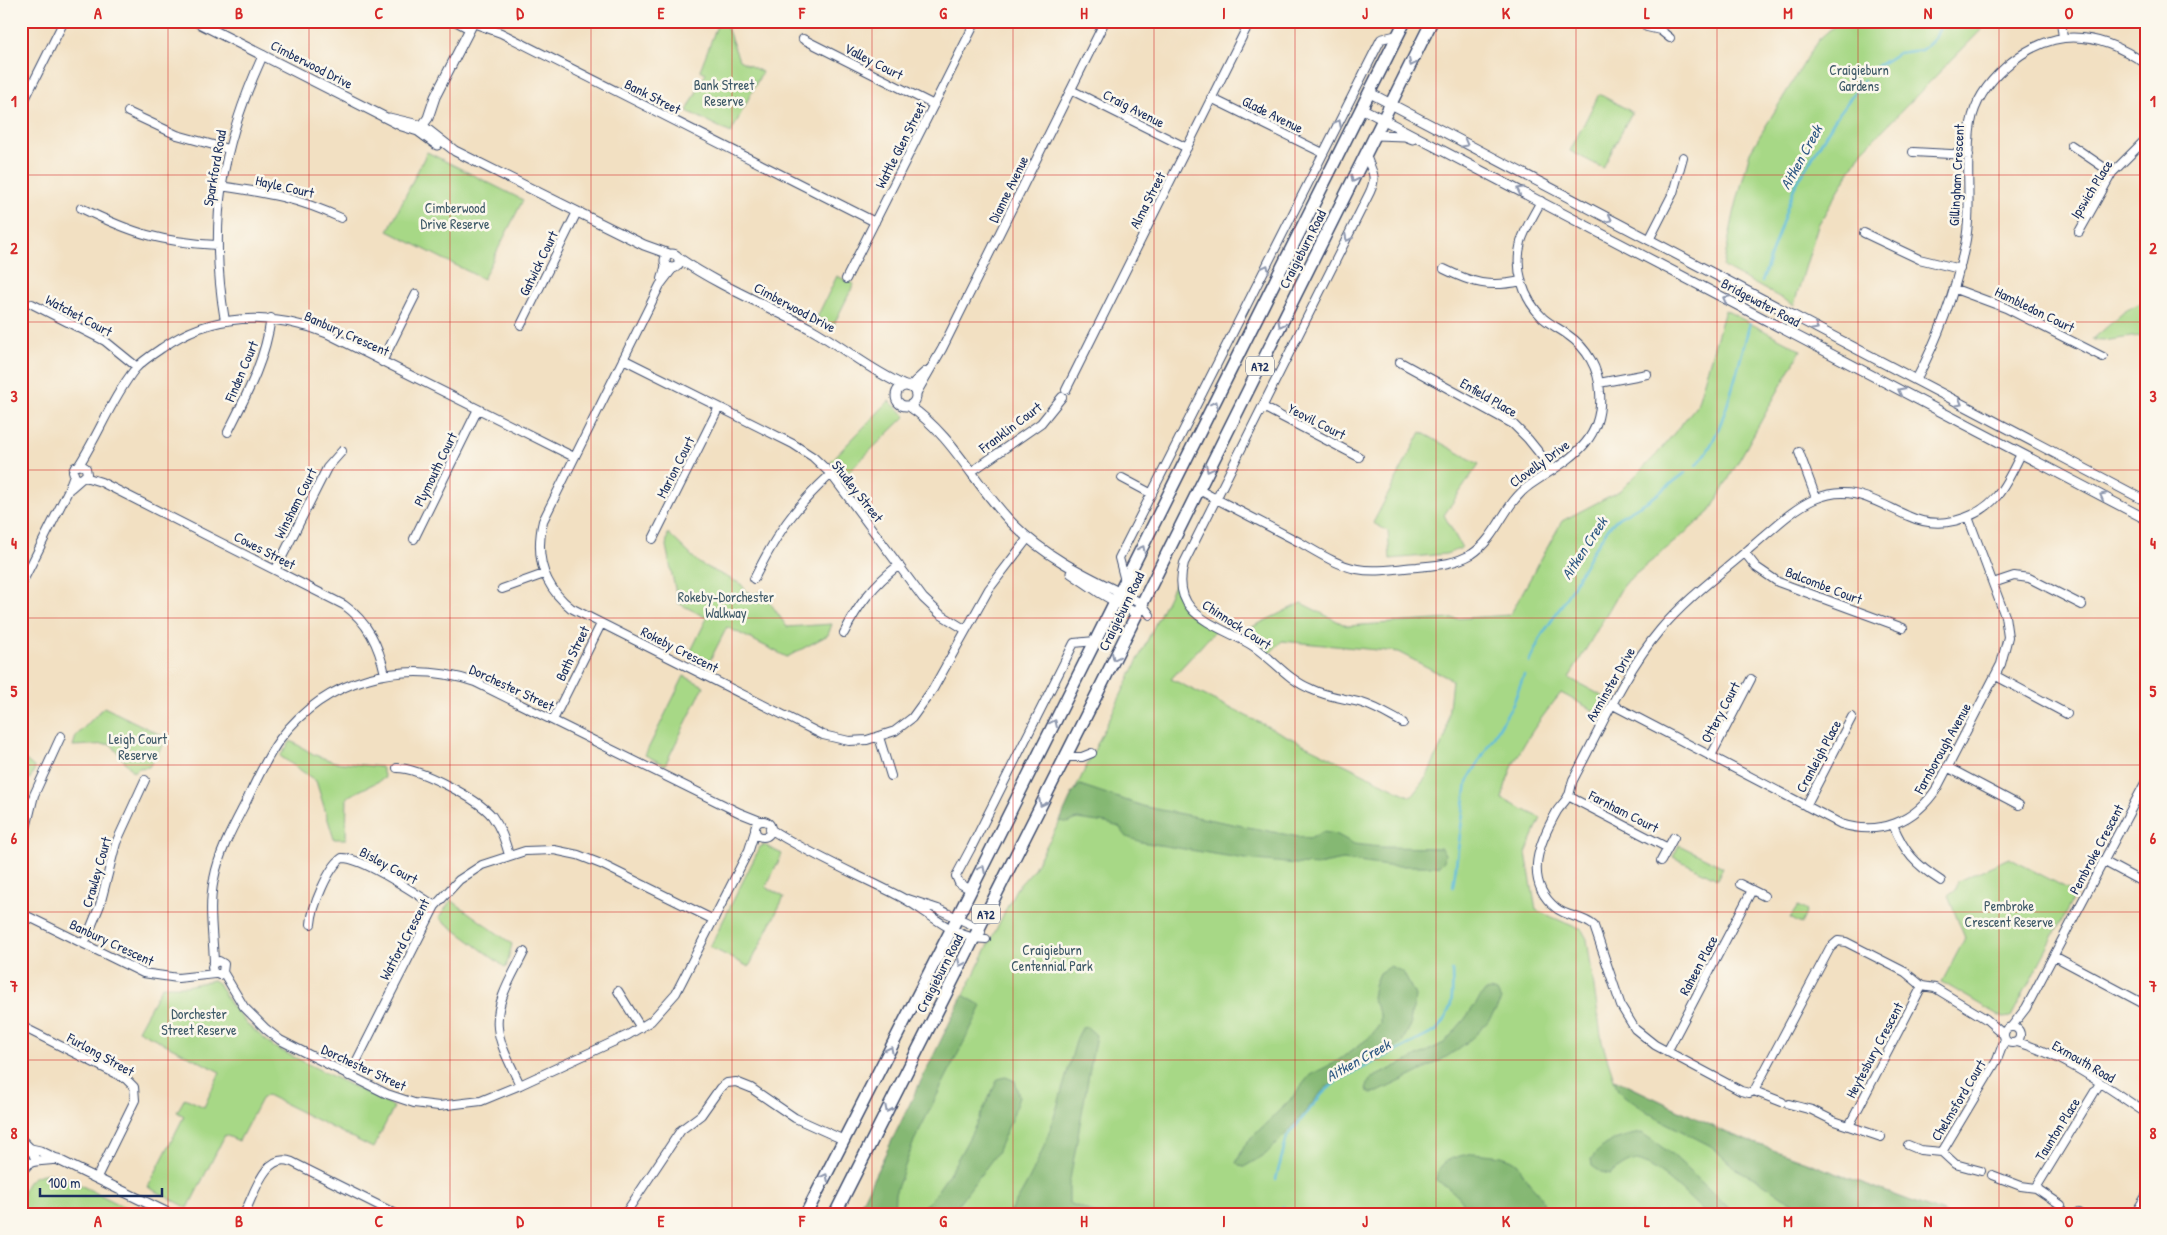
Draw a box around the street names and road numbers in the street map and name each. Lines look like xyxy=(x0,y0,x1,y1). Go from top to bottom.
street label: Cimberwood Drive xyxy=(268,35,357,93)
street label: Valley Court xyxy=(841,38,907,85)
street label: Bank Street xyxy=(622,74,684,118)
street label: Craig Avenue xyxy=(1100,84,1168,133)
street label: Glade Avenue xyxy=(1239,91,1307,137)
street label: Wattle Glen Street xyxy=(870,98,930,191)
street label: Gillingham Crescent xyxy=(1944,123,1969,226)
street label: Sparkford Road xyxy=(198,128,231,208)
street label: Dianne Avenue xyxy=(984,152,1033,226)
street label: Ipswich Place xyxy=(2066,156,2118,222)
street label: Alma Street xyxy=(1125,168,1169,232)
street label: Hayle Court xyxy=(254,170,316,203)
street label: Craigieburn Road xyxy=(1274,206,1331,292)
street label: Gatwick Court xyxy=(514,227,562,299)
street label: Bridgewater Road xyxy=(1718,273,1804,332)
street label: Cimberwood Drive xyxy=(751,278,840,337)
street label: Hambledon Court xyxy=(1992,282,2078,337)
street label: Watchet Court xyxy=(42,289,116,341)
street label: Banbury Crescent xyxy=(301,306,393,361)
street label: Finden Court xyxy=(219,337,262,405)
road number: A72 xyxy=(1246,356,1274,376)
street label: Enfield Place xyxy=(1457,373,1521,421)
street label: Franklin Court xyxy=(974,397,1045,457)
street label: Yeovil Court xyxy=(1285,398,1349,444)
street label: Plymouth Court xyxy=(409,429,462,510)
street label: Marion Court xyxy=(651,433,699,501)
street label: Clovelly Drive xyxy=(1505,435,1574,492)
street label: Studley Street xyxy=(827,456,888,526)
street label: Winsham Court xyxy=(269,464,321,541)
street label: Cowes Street xyxy=(231,526,299,574)
street label: Balcombe Court xyxy=(1783,562,1865,608)
street label: Craigieburn Road xyxy=(1094,568,1149,654)
street label: Chinnock Court xyxy=(1199,595,1275,653)
street label: Rokeby Crescent xyxy=(638,621,722,678)
street label: Bath Street xyxy=(551,622,594,684)
street label: Axminster Drive xyxy=(1581,643,1639,725)
street label: Dorchester Street xyxy=(467,659,558,715)
street label: Ottery Court xyxy=(1696,678,1745,746)
street label: Farnborough Avenue xyxy=(1909,699,1976,798)
street label: Cranleigh Place xyxy=(1791,716,1846,796)
street label: Farnham Court xyxy=(1585,785,1662,837)
street label: Pembroke Crescent xyxy=(2064,800,2128,897)
street label: Crawley Court xyxy=(77,834,116,910)
street label: Bisley Court xyxy=(356,842,422,889)
street label: Watford Crescent xyxy=(375,895,434,983)
road number: A72 xyxy=(972,904,1000,924)
street label: Banbury Crescent xyxy=(66,914,157,971)
street label: Craigieburn Road xyxy=(911,930,968,1016)
street label: Raheen Place xyxy=(1674,931,1722,998)
street label: Heytesbury Crescent xyxy=(1841,999,1908,1102)
street label: Furlong Street xyxy=(63,1027,138,1081)
street label: Exmouth Road xyxy=(2049,1035,2120,1087)
street label: Dorchester Street xyxy=(319,1039,410,1095)
street label: Chelmsford Court xyxy=(1926,1056,1990,1144)
street label: Taunton Place xyxy=(2030,1094,2084,1164)

